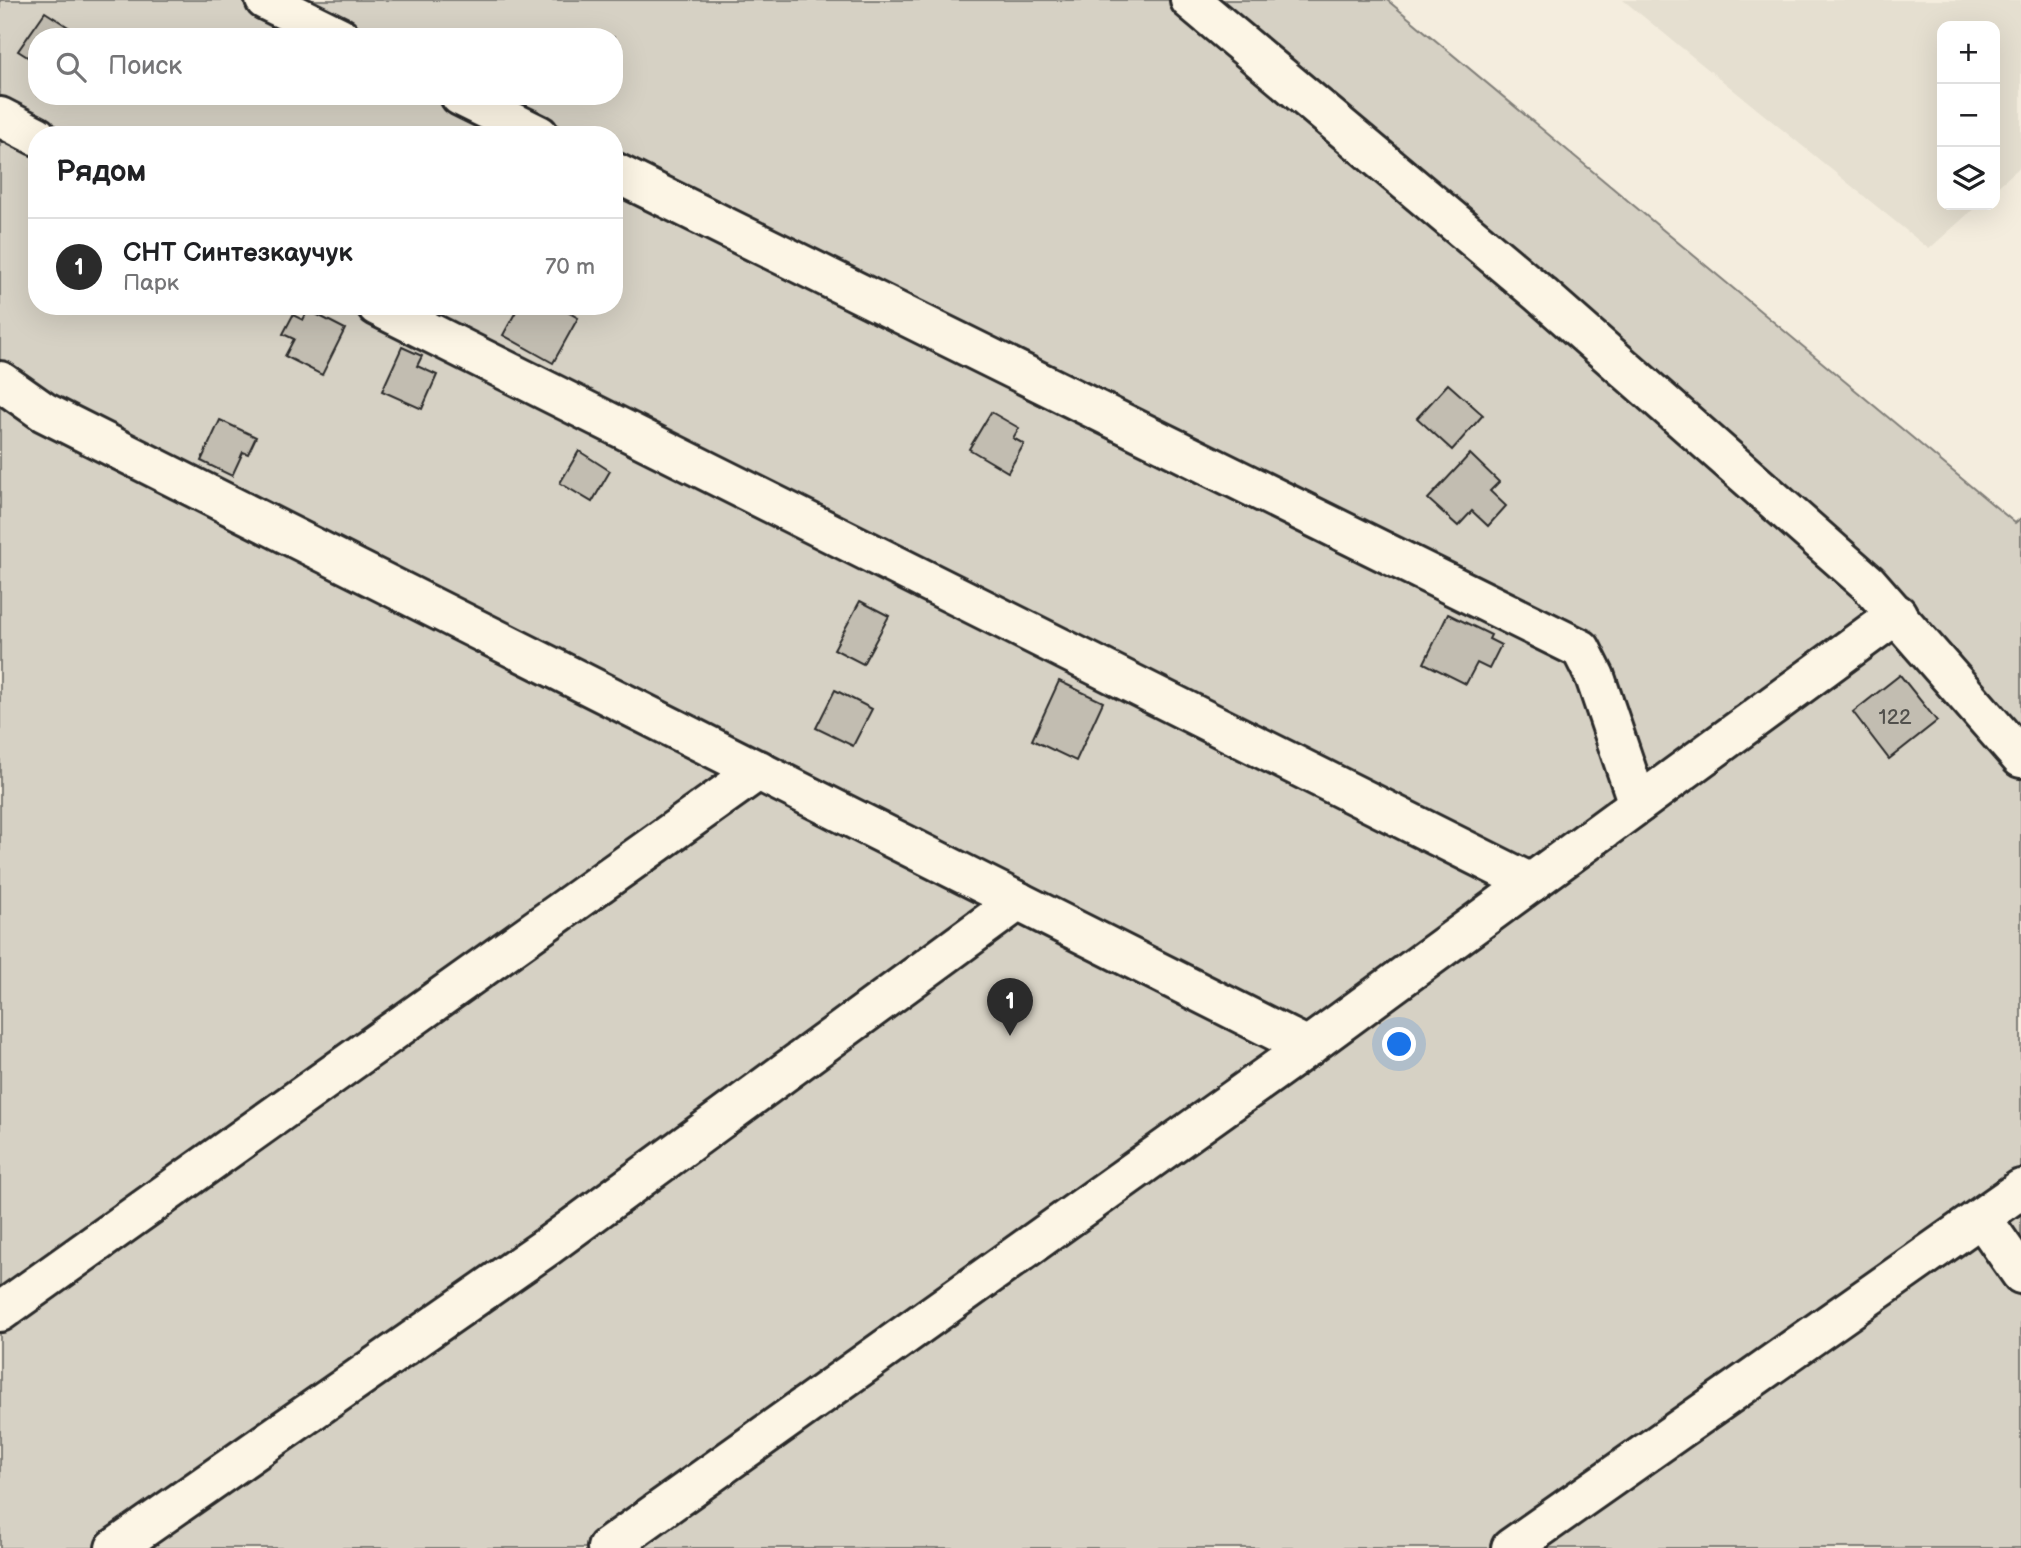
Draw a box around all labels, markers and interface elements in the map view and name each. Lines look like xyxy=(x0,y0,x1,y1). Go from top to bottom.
map controls xyxy=(1937,21,2000,210)
button: + xyxy=(1937,21,2000,84)
search box xyxy=(28,28,623,105)
icon: search xyxy=(52,48,90,86)
text: Поиск xyxy=(108,51,182,82)
button: − xyxy=(1937,84,2000,147)
button: layers xyxy=(1937,147,2000,210)
text: Рядом xyxy=(56,154,146,190)
text: СНТ Синтезкаучук xyxy=(123,238,352,269)
text: 1 xyxy=(74,253,84,281)
text: 70 m xyxy=(545,253,595,281)
text: Парк xyxy=(123,269,179,297)
house number: 122 xyxy=(1879,705,1912,730)
pin: 1 xyxy=(987,978,1033,1036)
your location xyxy=(1382,1027,1416,1061)

